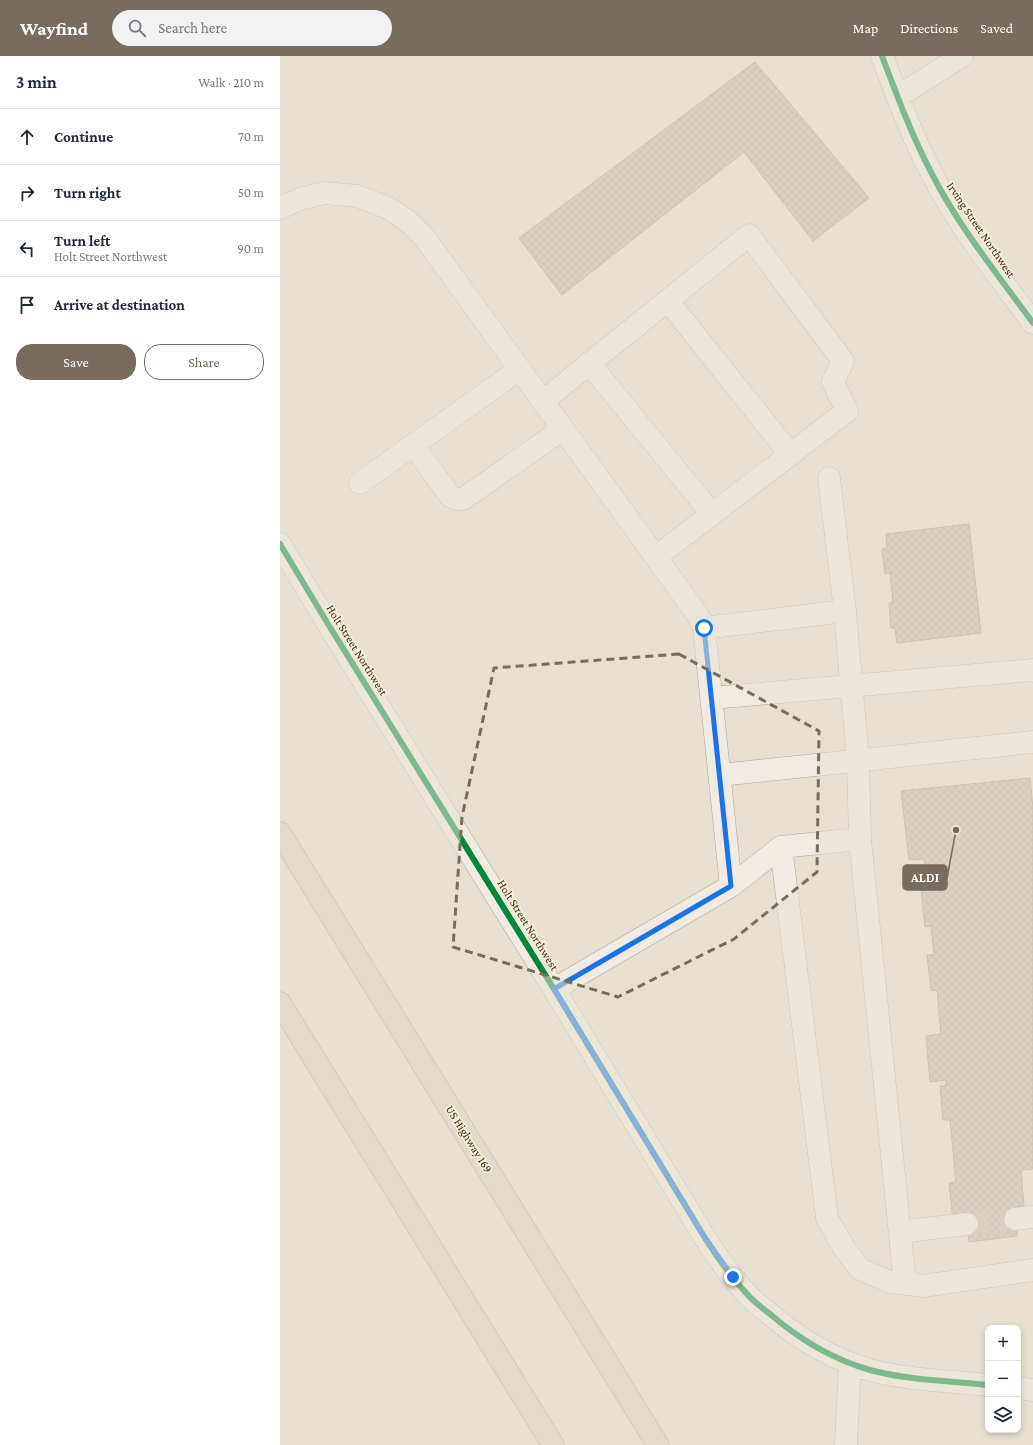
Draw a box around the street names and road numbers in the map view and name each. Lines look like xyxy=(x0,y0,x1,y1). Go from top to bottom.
street label: Irving Street Northwest xyxy=(944,179,1019,281)
street label: Holt Street Northwest xyxy=(323,602,391,699)
street label: Holt Street Northwest xyxy=(494,877,562,974)
street label: US Highway 169 xyxy=(443,1103,495,1175)

